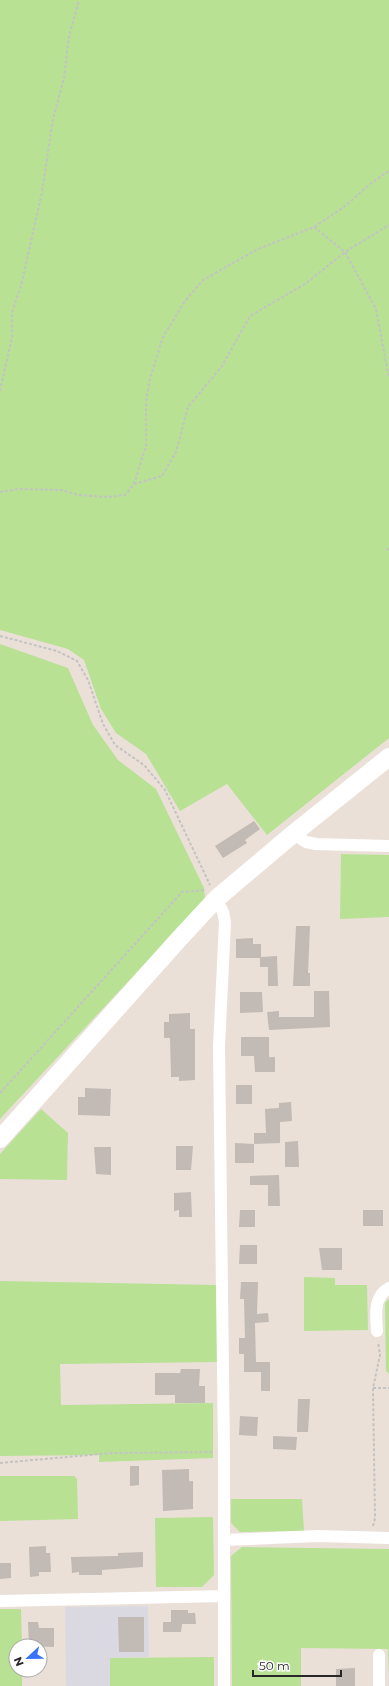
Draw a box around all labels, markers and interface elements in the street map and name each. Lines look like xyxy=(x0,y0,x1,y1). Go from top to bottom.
north arrow xyxy=(8,1638,48,1678)
scale bar xyxy=(253,1652,341,1678)
text: N xyxy=(11,1655,27,1668)
text: 50 m xyxy=(259,1658,290,1673)

